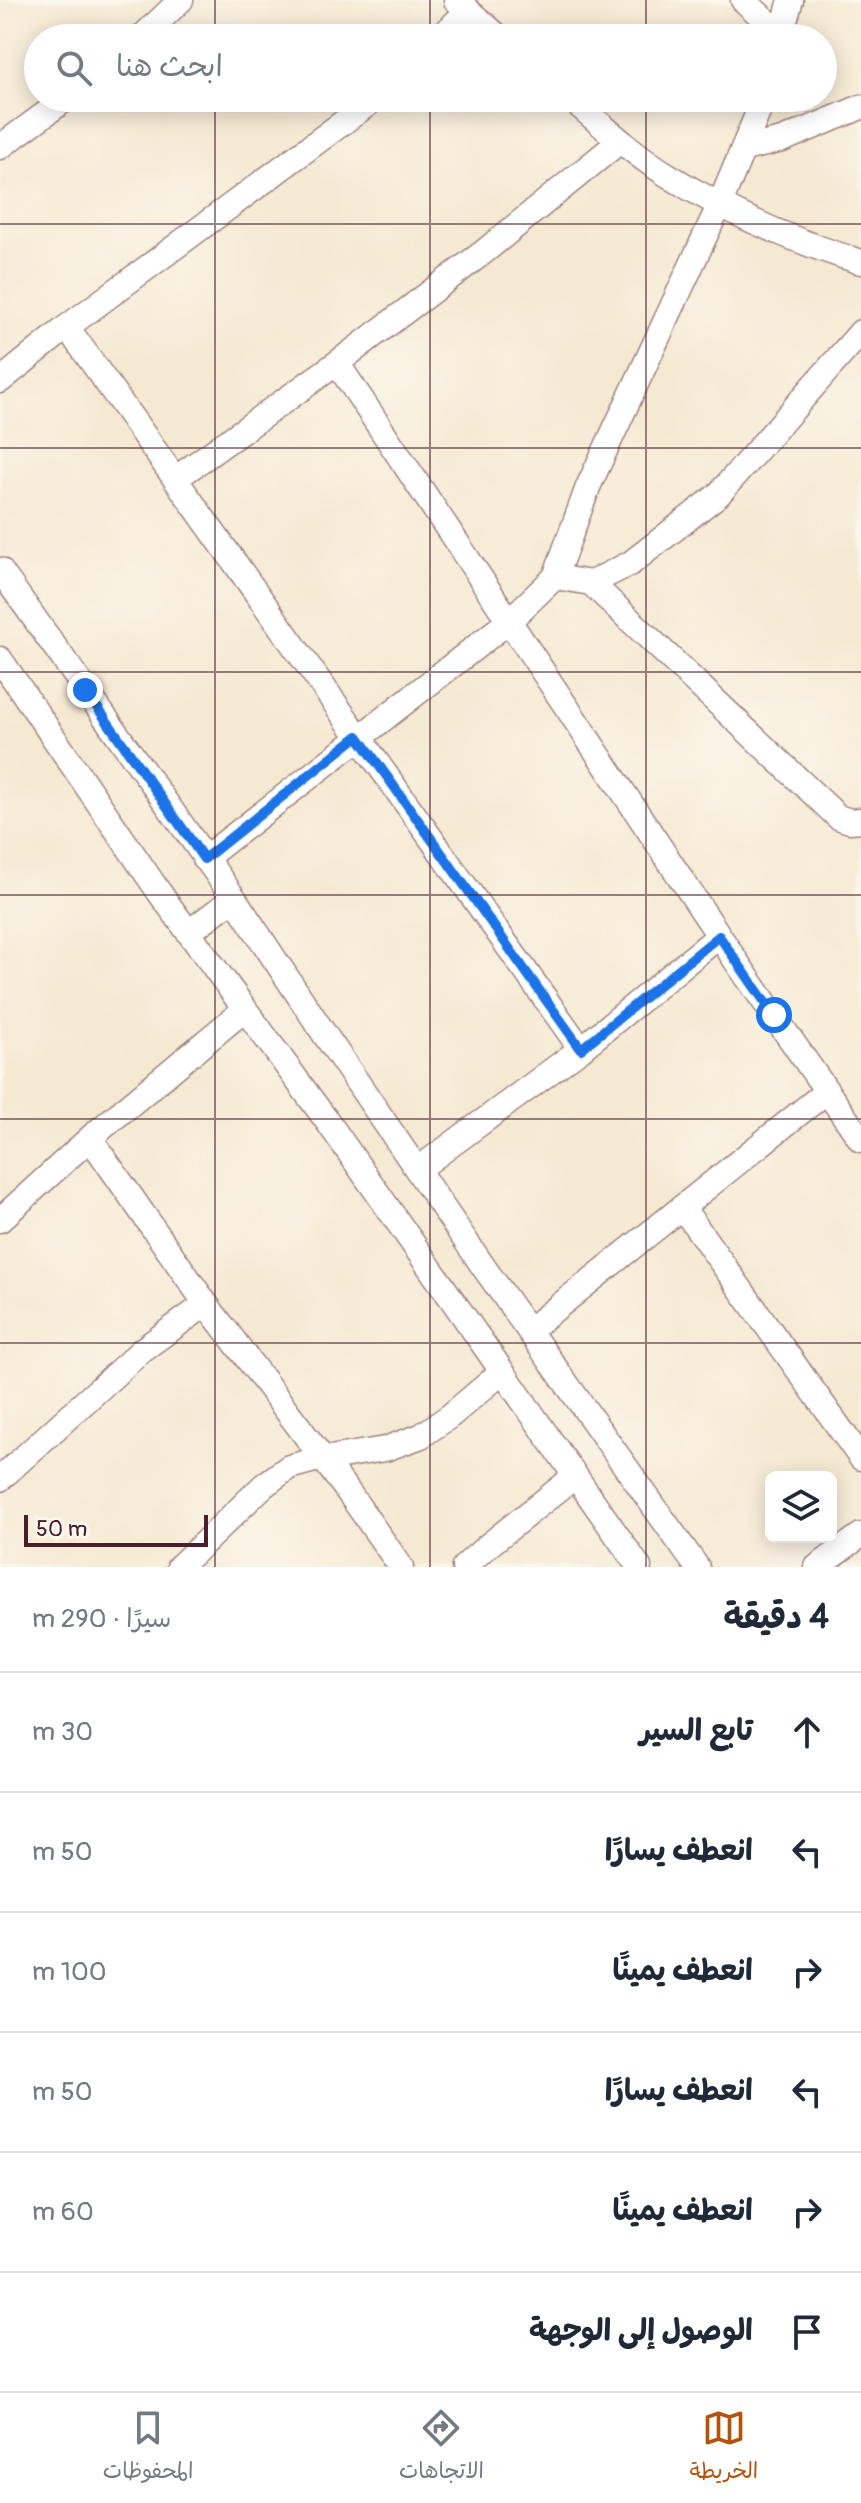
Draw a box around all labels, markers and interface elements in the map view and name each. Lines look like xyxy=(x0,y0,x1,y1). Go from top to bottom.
search box xyxy=(24,24,837,112)
icon: search xyxy=(52,46,96,90)
text: ابحث هنا xyxy=(116,48,223,85)
route end xyxy=(67,672,103,708)
route start xyxy=(756,997,792,1033)
map controls xyxy=(765,1471,837,1543)
button: layers xyxy=(765,1471,837,1543)
scale bar xyxy=(24,1511,208,1547)
text: 50 m xyxy=(36,1515,87,1543)
text: 4 دقيقة xyxy=(723,1596,829,1639)
text: سيرًا · 290 m xyxy=(32,1603,171,1635)
icon: ahead xyxy=(785,1710,829,1754)
text: تابع السير xyxy=(640,1712,753,1749)
text: 30 m xyxy=(32,1716,93,1748)
icon: left xyxy=(785,1830,829,1874)
text: انعطف يسارًا xyxy=(605,1832,753,1869)
text: 50 m xyxy=(32,1836,93,1868)
icon: right xyxy=(785,1950,829,1994)
text: انعطف يمينًا xyxy=(613,1952,753,1989)
text: 100 m xyxy=(32,1956,106,1988)
icon: left xyxy=(785,2070,829,2114)
text: انعطف يسارًا xyxy=(605,2072,753,2109)
text: 50 m xyxy=(32,2076,93,2108)
icon: right xyxy=(785,2190,829,2234)
text: انعطف يمينًا xyxy=(613,2192,753,2229)
text: 60 m xyxy=(32,2196,94,2228)
icon: arrive xyxy=(785,2310,829,2354)
text: الوصول إلى الوجهة xyxy=(529,2312,753,2349)
tab: المحفوظات xyxy=(103,2406,193,2490)
tab: الاتجاهات xyxy=(399,2406,484,2490)
tab: الخريطة xyxy=(690,2406,758,2490)

